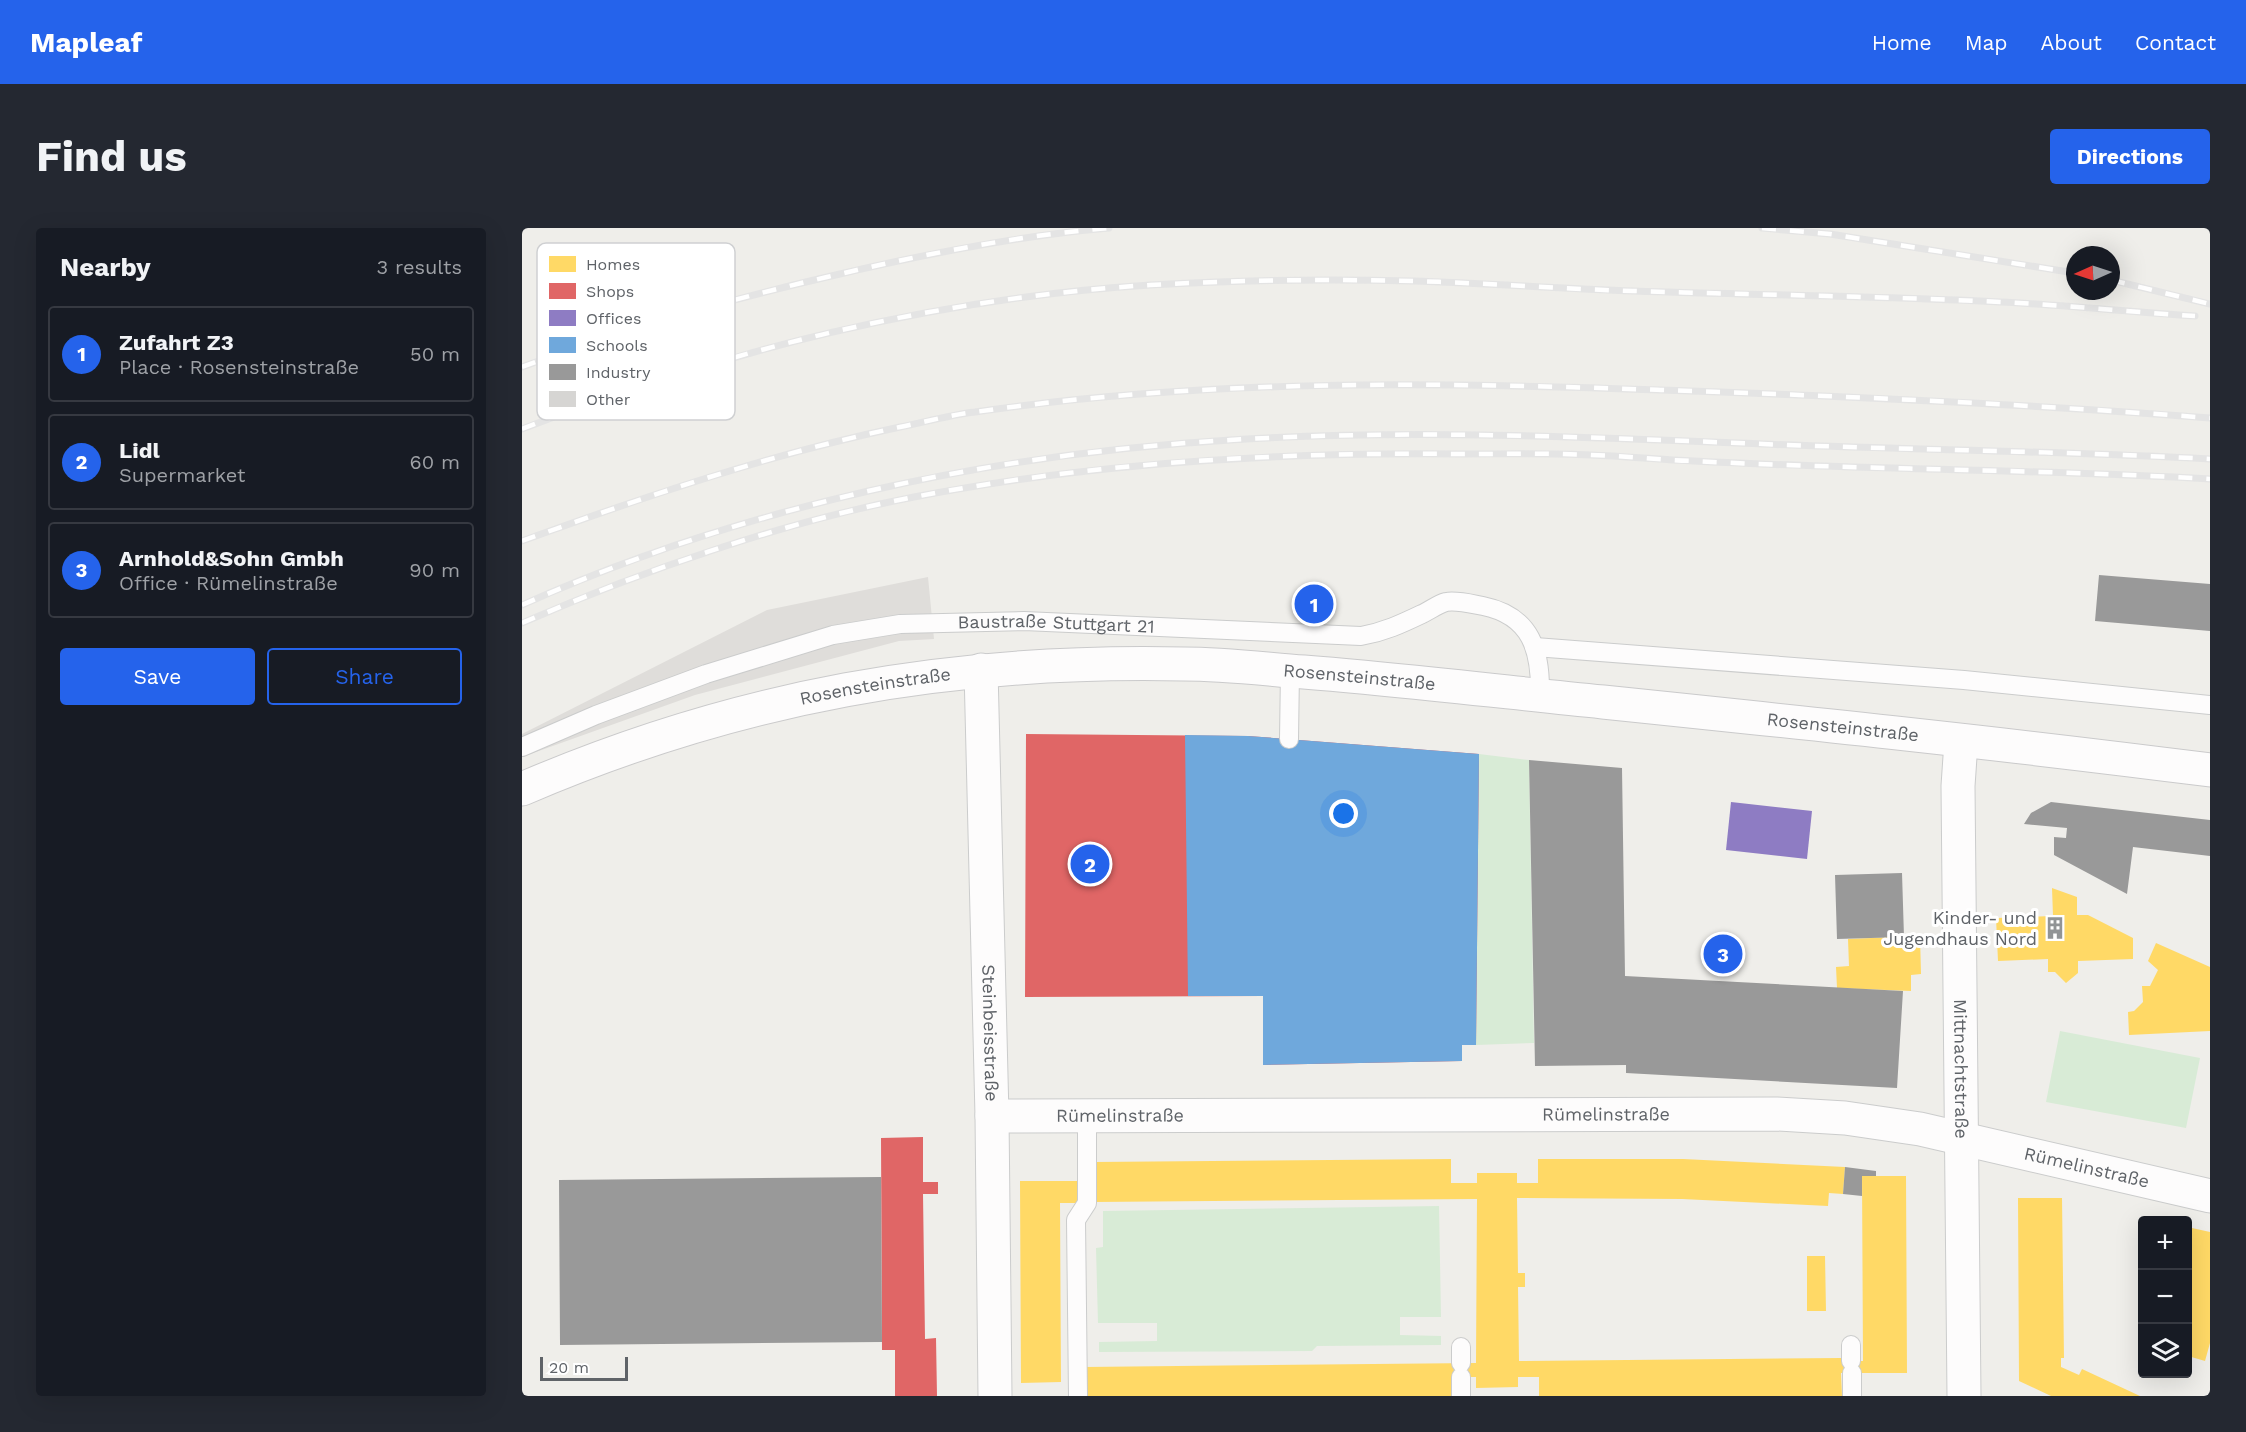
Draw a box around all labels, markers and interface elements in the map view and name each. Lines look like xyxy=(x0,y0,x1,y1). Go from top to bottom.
text: Mapleaf xyxy=(30,26,142,59)
text: Home xyxy=(1872,30,1932,55)
text: Map xyxy=(1965,30,2008,55)
text: About xyxy=(2041,30,2102,55)
text: Contact xyxy=(2135,30,2216,55)
button: Directions xyxy=(2050,129,2210,184)
text: Find us xyxy=(36,132,187,181)
legend xyxy=(537,243,735,420)
north arrow xyxy=(2066,246,2120,300)
text: Nearby xyxy=(60,252,151,282)
text: 3 results xyxy=(377,255,462,279)
text: Homes xyxy=(586,255,640,274)
text: Shops xyxy=(586,282,634,301)
text: Offices xyxy=(586,309,641,328)
text: Zufahrt Z3 xyxy=(119,330,234,355)
text: Schools xyxy=(586,336,648,355)
text: 1 xyxy=(77,342,86,366)
text: 50 m xyxy=(410,342,460,366)
text: Place · Rosensteinstraße xyxy=(119,355,359,379)
text: Industry xyxy=(586,363,651,382)
text: Other xyxy=(586,390,631,409)
text: Lidl xyxy=(119,438,160,463)
text: 2 xyxy=(76,450,87,474)
text: 60 m xyxy=(410,450,460,474)
text: Supermarket xyxy=(119,463,245,487)
text: Arnhold&Sohn Gmbh xyxy=(119,546,344,571)
text: 3 xyxy=(76,558,87,582)
text: 90 m xyxy=(409,558,460,582)
text: Office · Rümelinstraße xyxy=(119,571,338,595)
pin: 1 xyxy=(1294,582,1334,626)
street label: Baustraße Stuttgart 21 xyxy=(957,610,1155,637)
button: Save xyxy=(60,648,255,705)
button: Share xyxy=(267,648,462,705)
street label: Rosensteinstraße xyxy=(1282,659,1437,694)
street label: Rosensteinstraße xyxy=(798,663,952,709)
street label: Rosensteinstraße xyxy=(1766,708,1920,745)
your location xyxy=(1329,799,1358,828)
pin: 2 xyxy=(1070,842,1110,886)
place label: Kinder- und Jugendhaus Nord xyxy=(1883,907,2037,949)
building icon: Kinder- und Jugendhaus Nord xyxy=(2042,915,2068,941)
pin: 3 xyxy=(1704,932,1742,976)
street label: Steinbeisstraße xyxy=(978,964,1003,1102)
street label: Mittnachtstraße xyxy=(1950,999,1972,1139)
street label: Rümelinstraße xyxy=(1542,1103,1670,1125)
street label: Rümelinstraße xyxy=(1056,1105,1184,1126)
street label: Rümelinstraße xyxy=(2022,1142,2151,1192)
map controls xyxy=(2138,1216,2192,1378)
button: + xyxy=(2138,1216,2192,1270)
button: − xyxy=(2138,1270,2192,1324)
button: layers xyxy=(2138,1324,2192,1378)
scale bar xyxy=(540,1354,628,1382)
text: 20 m xyxy=(549,1358,589,1377)

